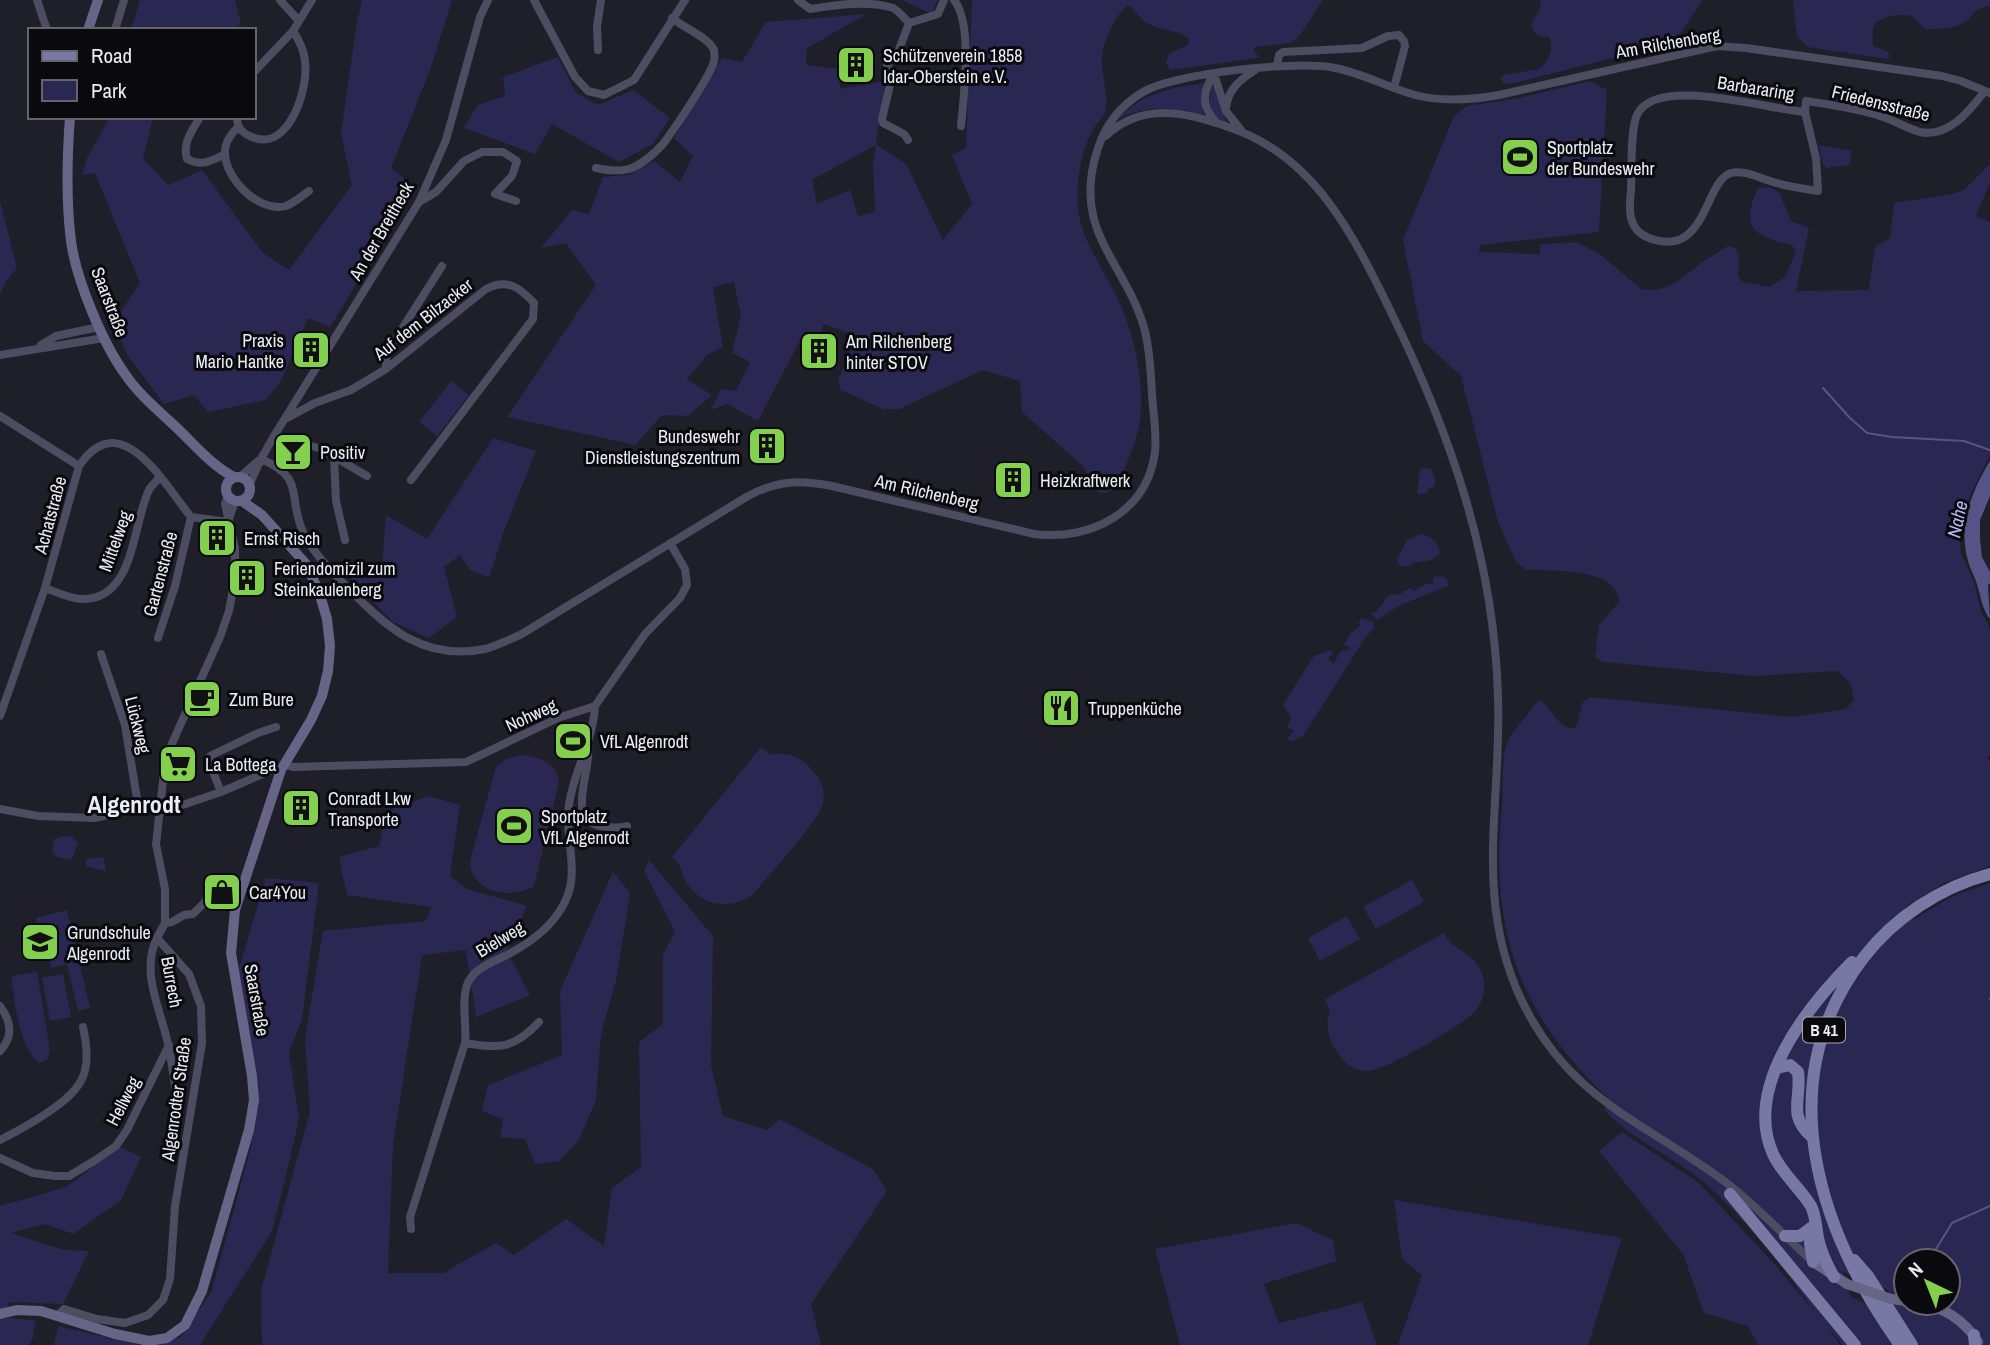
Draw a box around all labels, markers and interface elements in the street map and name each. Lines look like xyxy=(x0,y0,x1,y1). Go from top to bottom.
street label: Am Rilchenberg xyxy=(1613,21,1723,65)
legend xyxy=(28,28,256,119)
text: Road xyxy=(91,41,132,70)
place label: Schützenverein 1858 Idar-Oberstein e.V. xyxy=(883,43,1023,89)
building icon: Schützenverein 1858 Idar-Oberstein e.V. xyxy=(835,44,877,86)
street label: Barbararing xyxy=(1716,70,1797,107)
text: Park xyxy=(91,76,127,105)
street label: Friedensstraße xyxy=(1829,79,1933,127)
place label: Sportplatz der Bundeswehr xyxy=(1547,135,1655,181)
sports icon: Sportplatz der Bundeswehr xyxy=(1499,136,1541,178)
street label: An der Breitheck xyxy=(342,177,420,286)
street label: Saarstraße xyxy=(85,263,135,341)
street label: Auf dem Bilzacker xyxy=(367,272,478,366)
place label: Praxis Mario Hantke xyxy=(195,328,284,374)
building icon: Praxis Mario Hantke xyxy=(290,329,332,371)
place label: Am Rilchenberg hinter STOV xyxy=(845,329,953,375)
building icon: Am Rilchenberg hinter STOV xyxy=(798,330,840,372)
place label: Bundeswehr Dienstleistungszentrum xyxy=(585,424,740,470)
building icon: Bundeswehr Dienstleistungszentrum xyxy=(746,425,788,467)
bar icon: Positiv xyxy=(272,431,314,473)
place label: Positiv xyxy=(320,440,366,465)
building icon: Heizkraftwerk xyxy=(992,459,1034,501)
street label: Am Rilchenberg xyxy=(872,468,982,516)
place label: Heizkraftwerk xyxy=(1040,468,1131,493)
street label: Achatstraße xyxy=(27,473,72,558)
water label: Nahe xyxy=(1940,498,1974,540)
street label: Mittelweg xyxy=(92,506,138,575)
building icon: Ernst Risch xyxy=(196,517,238,559)
place label: Ernst Risch xyxy=(244,526,320,551)
street label: Gartenstraße xyxy=(137,529,183,619)
place label: Feriendomizil zum Steinkaulenberg xyxy=(274,556,396,602)
building icon: Feriendomizil zum Steinkaulenberg xyxy=(226,557,268,599)
cafe icon: Zum Bure xyxy=(181,678,223,720)
place label: Zum Bure xyxy=(229,687,294,712)
restaurant icon: Truppenküche xyxy=(1040,687,1082,729)
street label: Nohweg xyxy=(501,692,562,738)
street label: Lückweg xyxy=(119,694,157,757)
place label: Truppenküche xyxy=(1088,696,1182,721)
sports icon: VfL Algenrodt xyxy=(552,720,594,762)
place label: VfL Algenrodt xyxy=(600,729,688,754)
supermarket icon: La Bottega xyxy=(157,743,199,785)
place label: La Bottega xyxy=(205,752,276,777)
place label: Conradt Lkw Transporte xyxy=(328,786,411,832)
building icon: Conradt Lkw Transporte xyxy=(280,787,322,829)
district label: Algenrodt xyxy=(88,788,181,820)
place label: Sportplatz VfL Algenrodt xyxy=(541,804,629,850)
sports icon: Sportplatz VfL Algenrodt xyxy=(493,805,535,847)
shop icon: Car4You xyxy=(201,871,243,913)
place label: Car4You xyxy=(249,880,306,905)
street label: Bielweg xyxy=(471,914,530,963)
place label: Grundschule Algenrodt xyxy=(66,920,151,966)
school or university icon: Grundschule Algenrodt xyxy=(19,921,61,963)
street label: Burrech xyxy=(155,954,189,1010)
street label: Saarstraße xyxy=(238,962,276,1038)
road number: B 41 xyxy=(1803,1018,1845,1042)
street label: Algenrodter Straße xyxy=(155,1036,197,1163)
street label: Hellweg xyxy=(100,1071,146,1130)
north arrow xyxy=(1892,1247,1962,1317)
text: N xyxy=(1902,1256,1928,1283)

